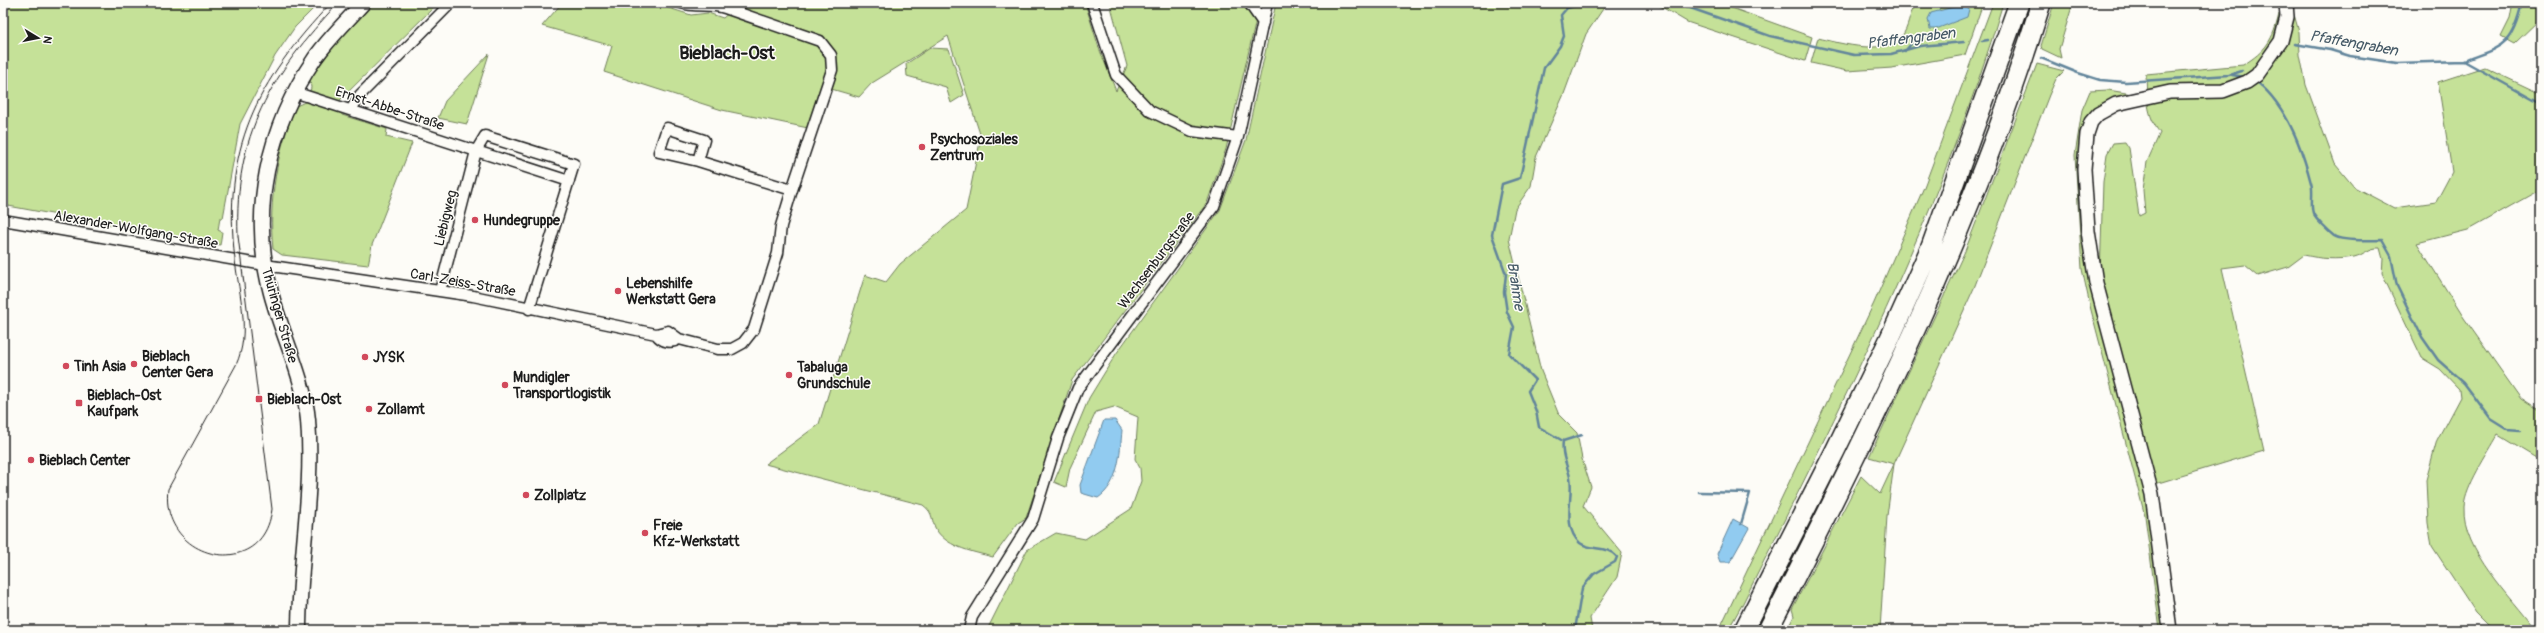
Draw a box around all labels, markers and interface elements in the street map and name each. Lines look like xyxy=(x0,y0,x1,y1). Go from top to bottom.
north arrow xyxy=(18,18,58,58)
water label: Pfaffengraben xyxy=(1866,23,1958,53)
water label: Pfaffengraben xyxy=(2308,26,2401,61)
text: N xyxy=(40,35,54,45)
district label: Bieblach-Ost xyxy=(679,42,776,65)
street label: Ernst-Abbe-Straße xyxy=(333,83,446,134)
place label: Psychosoziales Zentrum xyxy=(930,131,1018,164)
marker: Psychosoziales Zentrum xyxy=(917,142,927,152)
street label: Liebigweg xyxy=(430,188,461,248)
street label: Alexander-Wolfgang-Straße xyxy=(52,207,220,252)
street label: Wachsenburgstraße xyxy=(1114,208,1198,312)
place label: Hundegruppe xyxy=(483,212,561,229)
marker: Hundegruppe xyxy=(470,215,480,225)
water label: Brahme xyxy=(1502,261,1529,313)
street label: Thüringer Straße xyxy=(258,265,301,365)
street label: Carl-Zeiss-Straße xyxy=(409,265,517,300)
place label: Lebenshilfe Werkstatt Gera xyxy=(626,275,716,308)
marker: Lebenshilfe Werkstatt Gera xyxy=(613,286,623,296)
place label: Bieblach Center Gera xyxy=(142,348,214,381)
place label: JYSK xyxy=(373,349,405,366)
marker: JYSK xyxy=(360,352,370,362)
place label: Tinh Asia xyxy=(73,358,126,375)
marker: Bieblach Center Gera xyxy=(129,359,139,369)
place label: Tabaluga Grundschule xyxy=(796,359,871,392)
marker: Tinh Asia xyxy=(61,361,71,371)
place label: Mundigler Transportlogistik xyxy=(512,369,611,402)
marker: Tabaluga Grundschule xyxy=(784,370,794,380)
marker: Mundigler Transportlogistik xyxy=(500,380,510,390)
place label: Bieblach-Ost Kaufpark xyxy=(87,387,162,420)
place label: Bieblach-Ost xyxy=(267,391,342,408)
marker: Bieblach-Ost xyxy=(254,394,264,404)
marker: Bieblach-Ost Kaufpark xyxy=(74,398,84,408)
place label: Zollamt xyxy=(377,401,425,418)
marker: Zollamt xyxy=(364,404,374,414)
place label: Bieblach Center xyxy=(39,452,131,469)
marker: Bieblach Center xyxy=(26,455,36,465)
place label: Zollplatz xyxy=(534,487,587,504)
marker: Zollplatz xyxy=(521,490,531,500)
place label: Freie Kfz-Werkstatt xyxy=(653,517,740,550)
marker: Freie Kfz-Werkstatt xyxy=(640,528,650,538)

